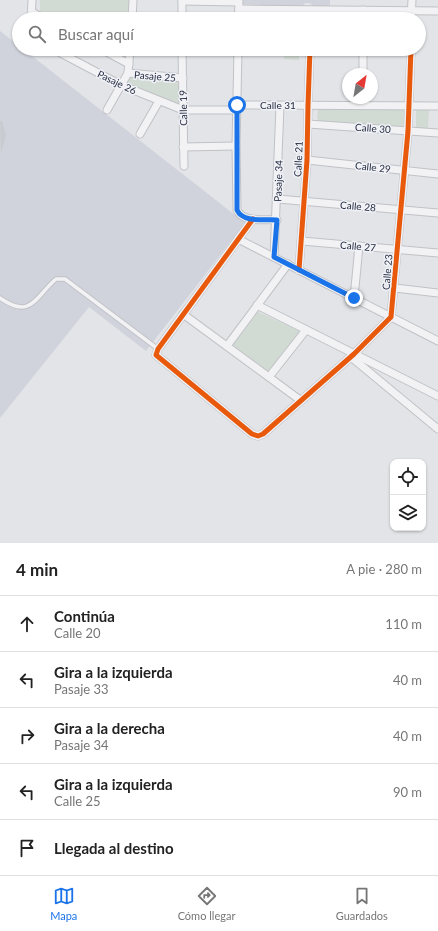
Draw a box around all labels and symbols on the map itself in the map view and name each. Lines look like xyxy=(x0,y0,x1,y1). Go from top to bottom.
street label: Pasaje 26 xyxy=(96,67,139,97)
street label: Pasaje 25 xyxy=(134,68,177,84)
north arrow xyxy=(342,68,378,104)
street label: Calle 19 xyxy=(177,90,189,126)
route start xyxy=(228,96,246,114)
street label: Calle 31 xyxy=(260,99,296,111)
street label: Calle 30 xyxy=(355,121,391,135)
street label: Calle 21 xyxy=(291,141,305,177)
street label: Calle 29 xyxy=(355,159,392,175)
street label: Pasaje 34 xyxy=(271,160,285,202)
street label: Calle 28 xyxy=(340,198,377,214)
street label: Calle 27 xyxy=(340,238,377,254)
street label: Calle 23 xyxy=(379,253,395,290)
route end xyxy=(345,289,363,307)

